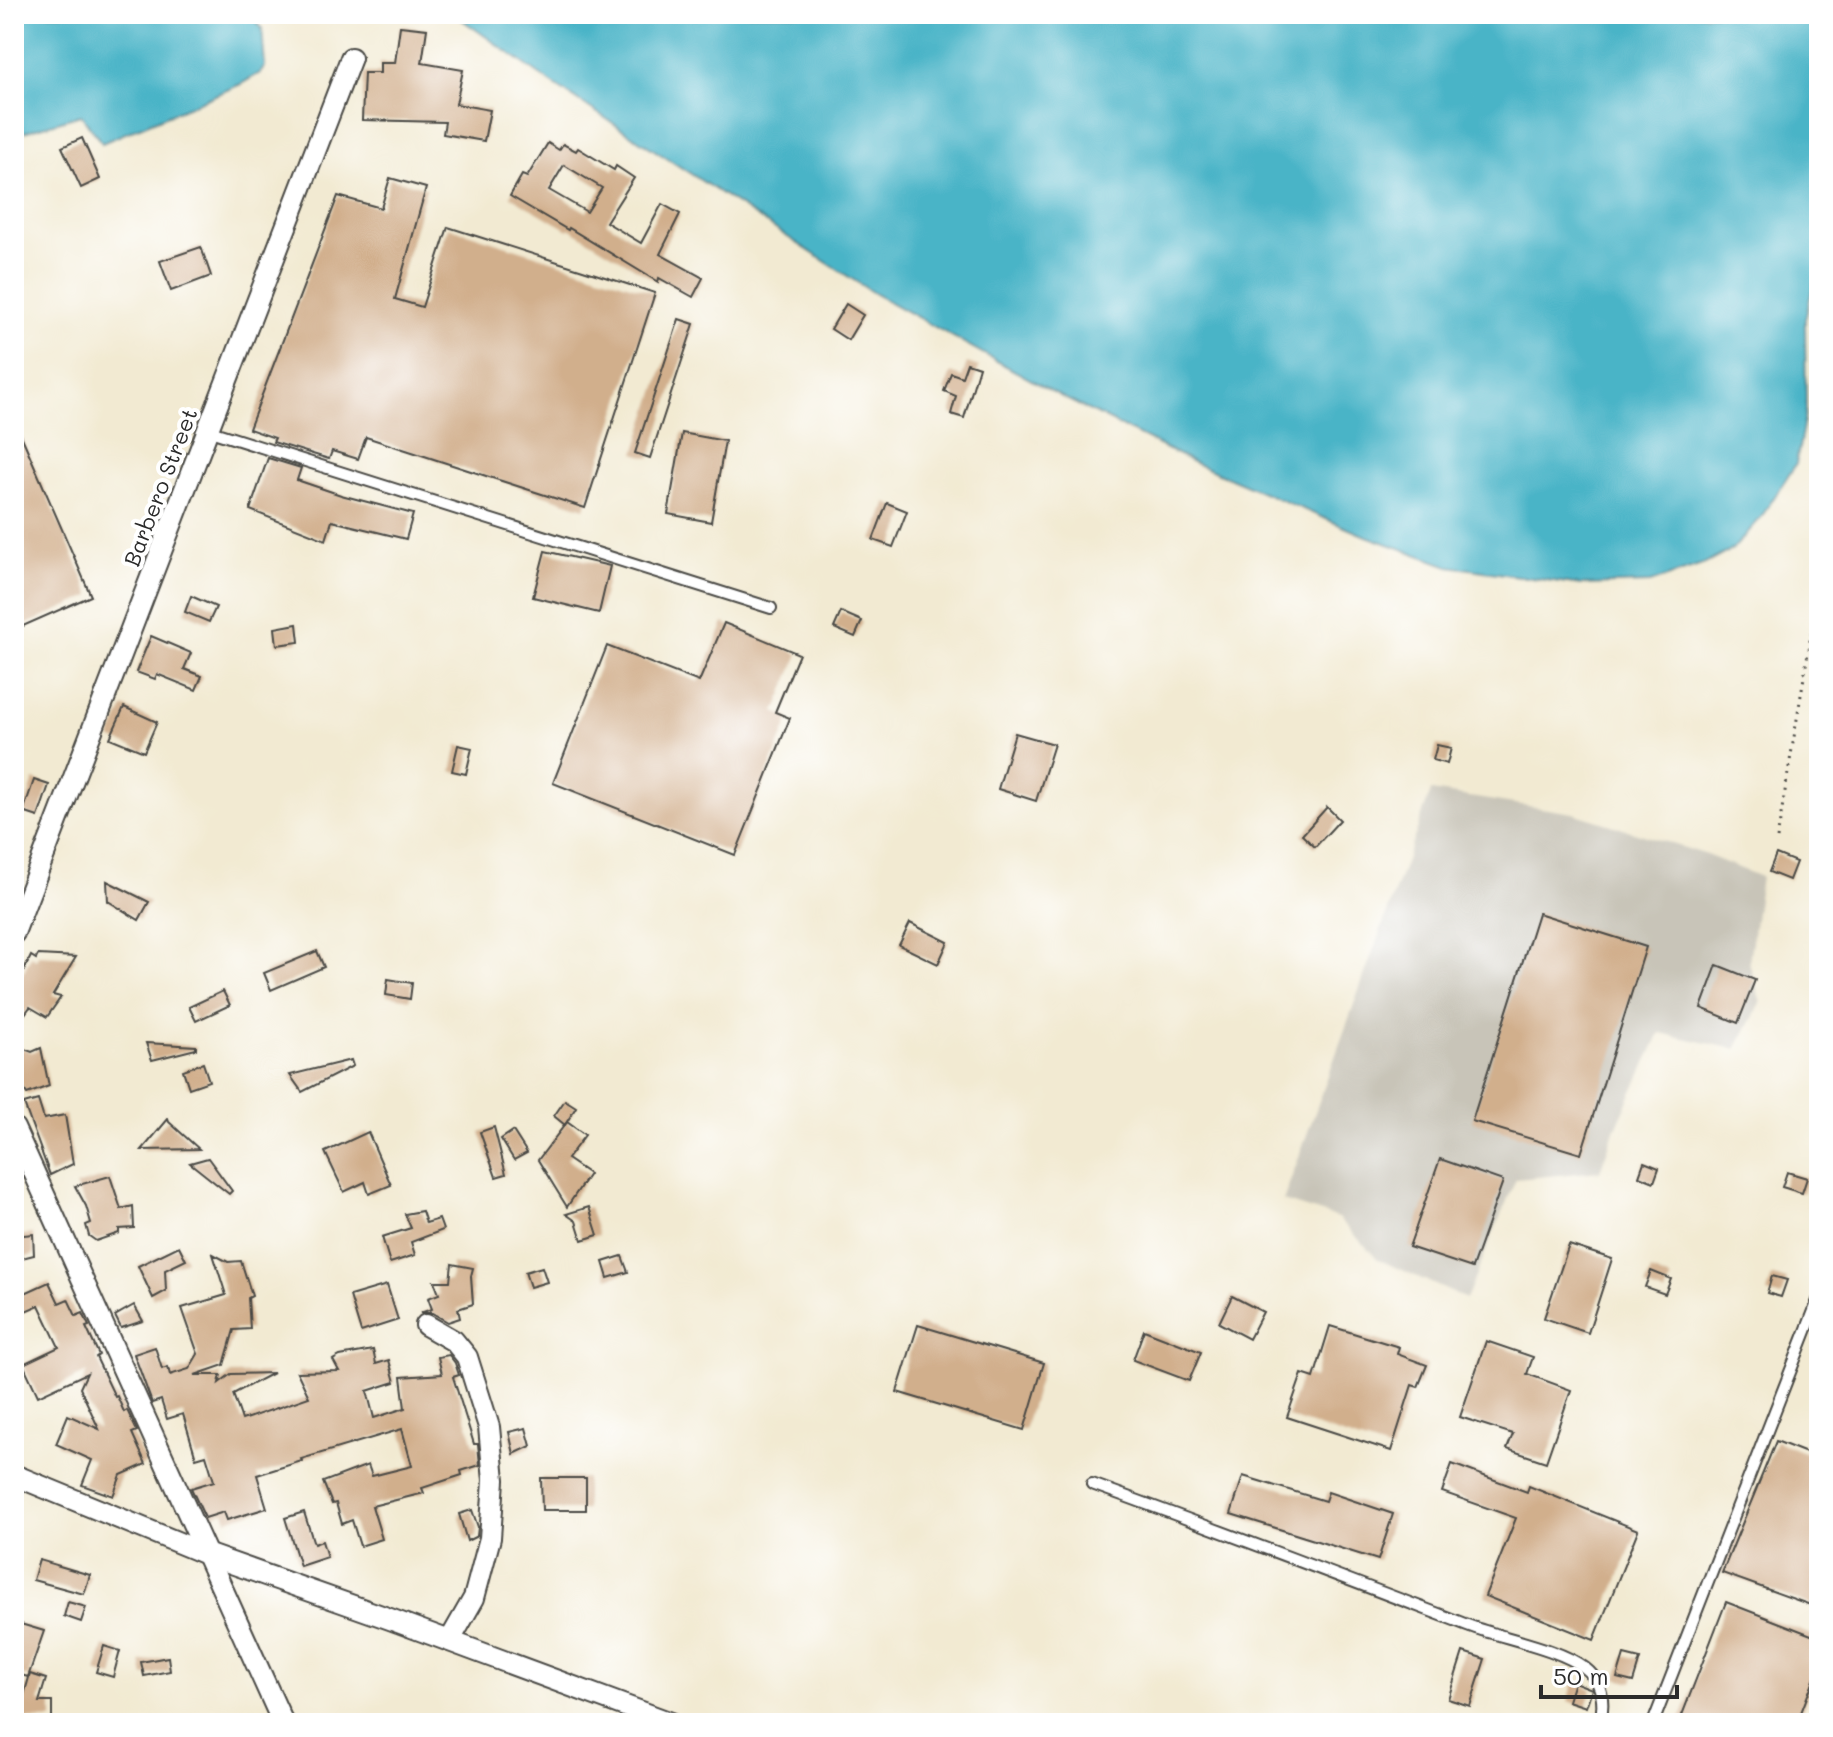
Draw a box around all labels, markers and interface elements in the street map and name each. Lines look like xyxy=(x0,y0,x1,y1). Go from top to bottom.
street label: Barbero Street xyxy=(117,404,203,570)
scale bar xyxy=(1541,1649,1677,1699)
text: 50 m xyxy=(1553,1660,1609,1691)

